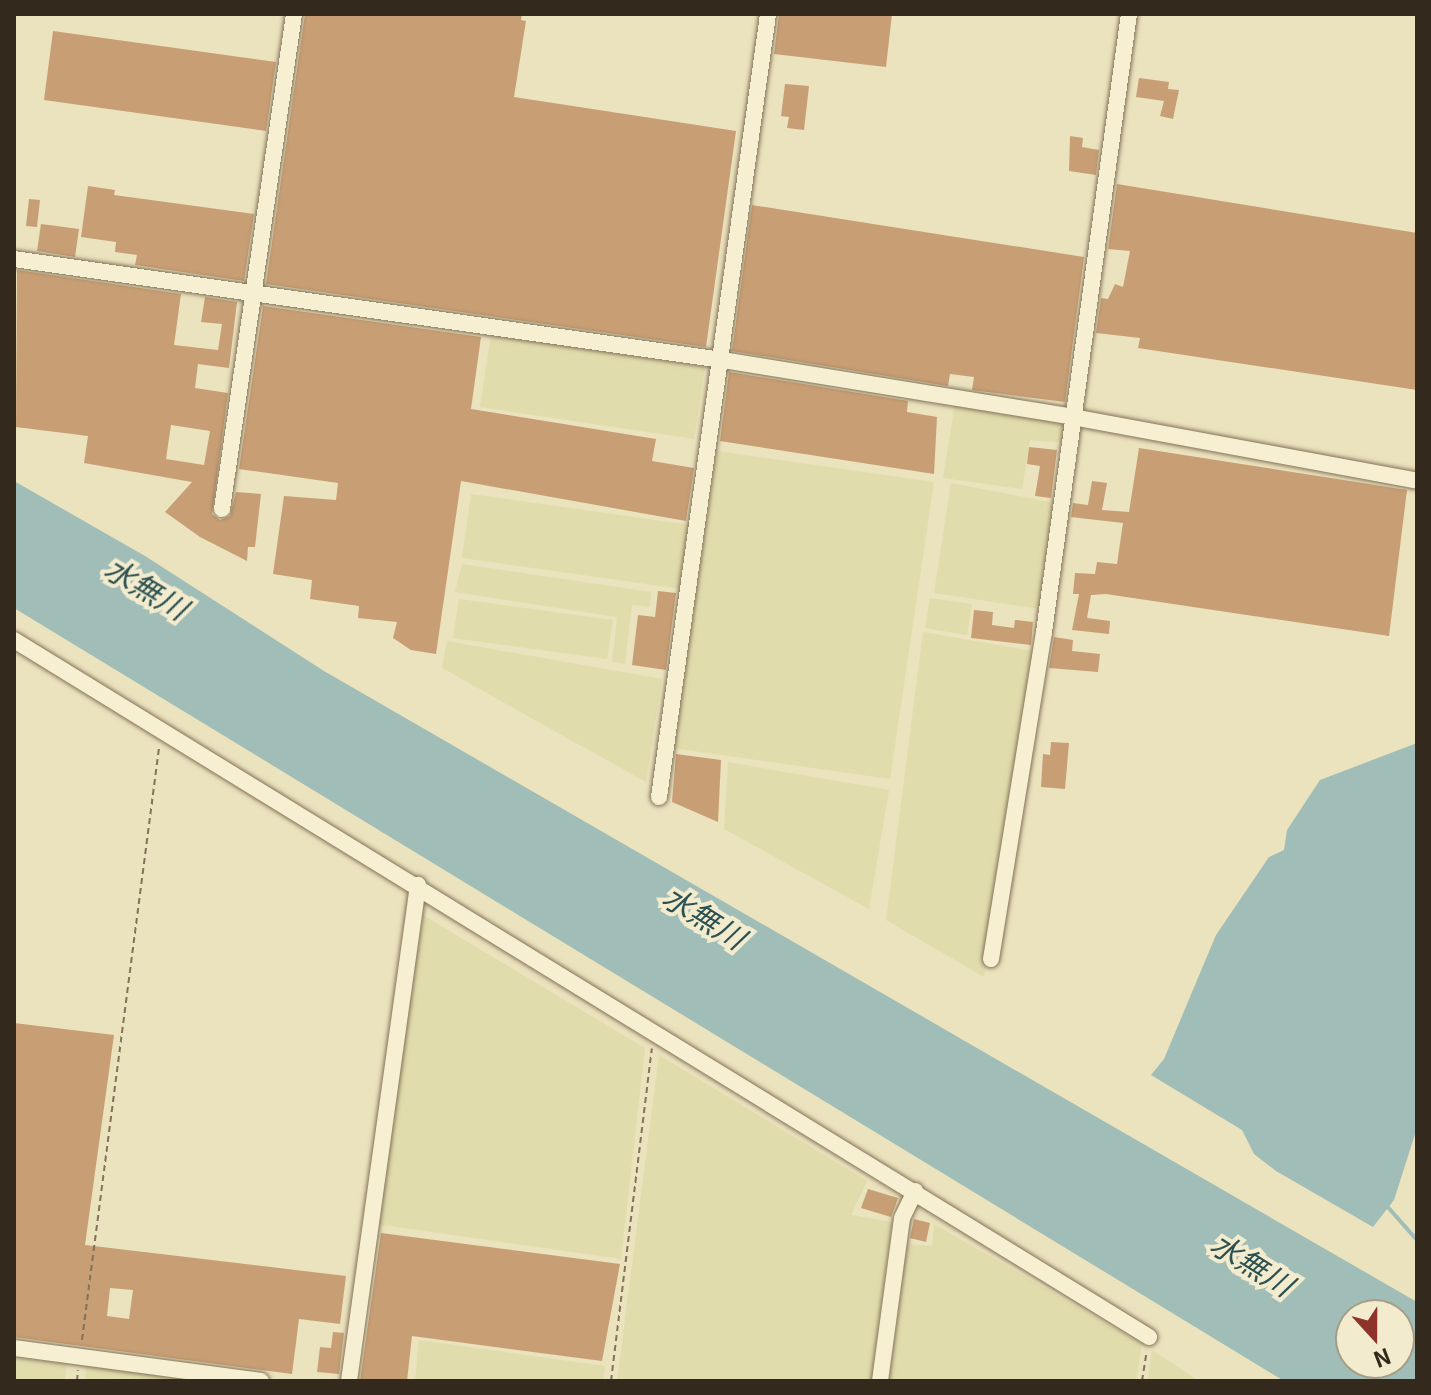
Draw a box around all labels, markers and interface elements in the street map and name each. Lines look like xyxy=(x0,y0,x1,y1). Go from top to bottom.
water label: 水無川 xyxy=(99,548,195,626)
water label: 水無川 xyxy=(657,877,753,955)
water label: 水無川 xyxy=(1205,1224,1301,1302)
north arrow xyxy=(1335,1299,1415,1379)
text: N xyxy=(1369,1342,1396,1377)

